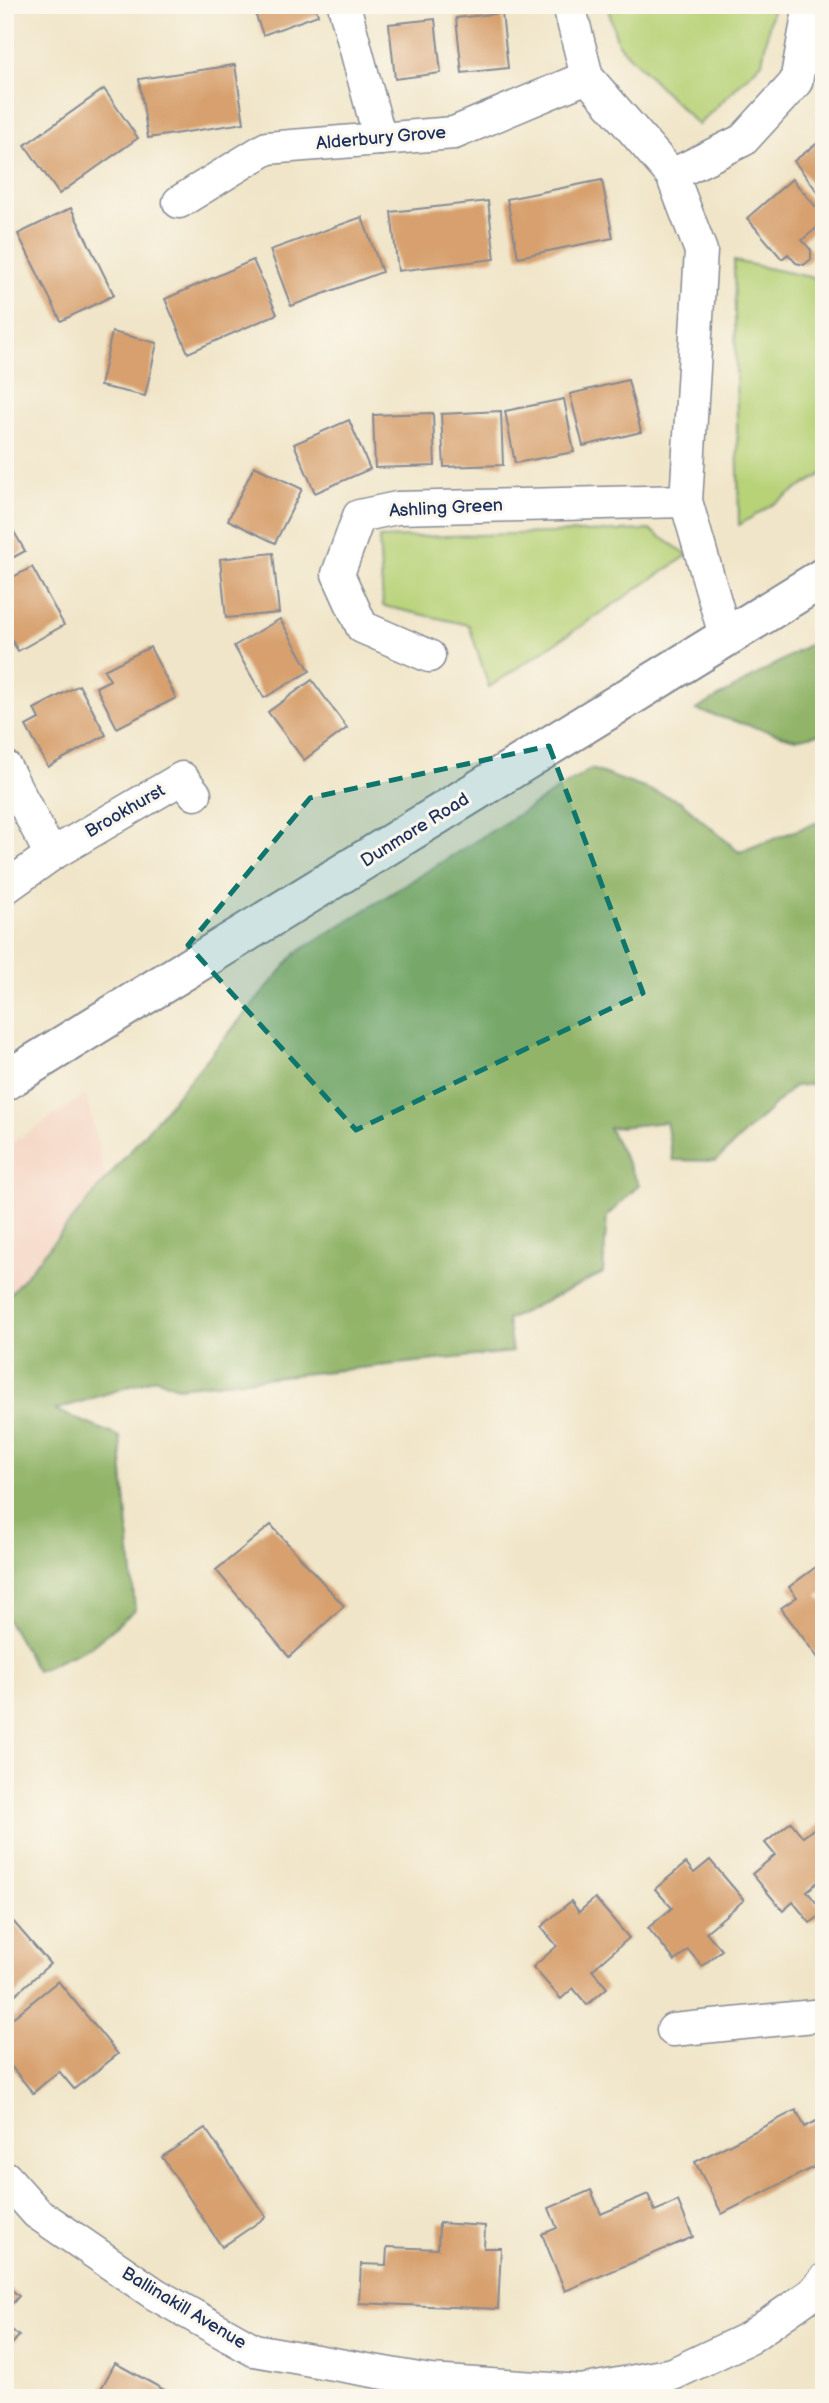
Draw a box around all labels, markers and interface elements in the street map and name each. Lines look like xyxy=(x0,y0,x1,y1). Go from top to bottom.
street label: Alderbury Grove xyxy=(315,122,447,154)
street label: Ashling Green xyxy=(389,495,503,521)
street label: Brookhurst xyxy=(81,780,169,842)
street label: Dunmore Road xyxy=(357,788,473,872)
street label: Ballinakill Avenue xyxy=(118,2263,250,2354)

